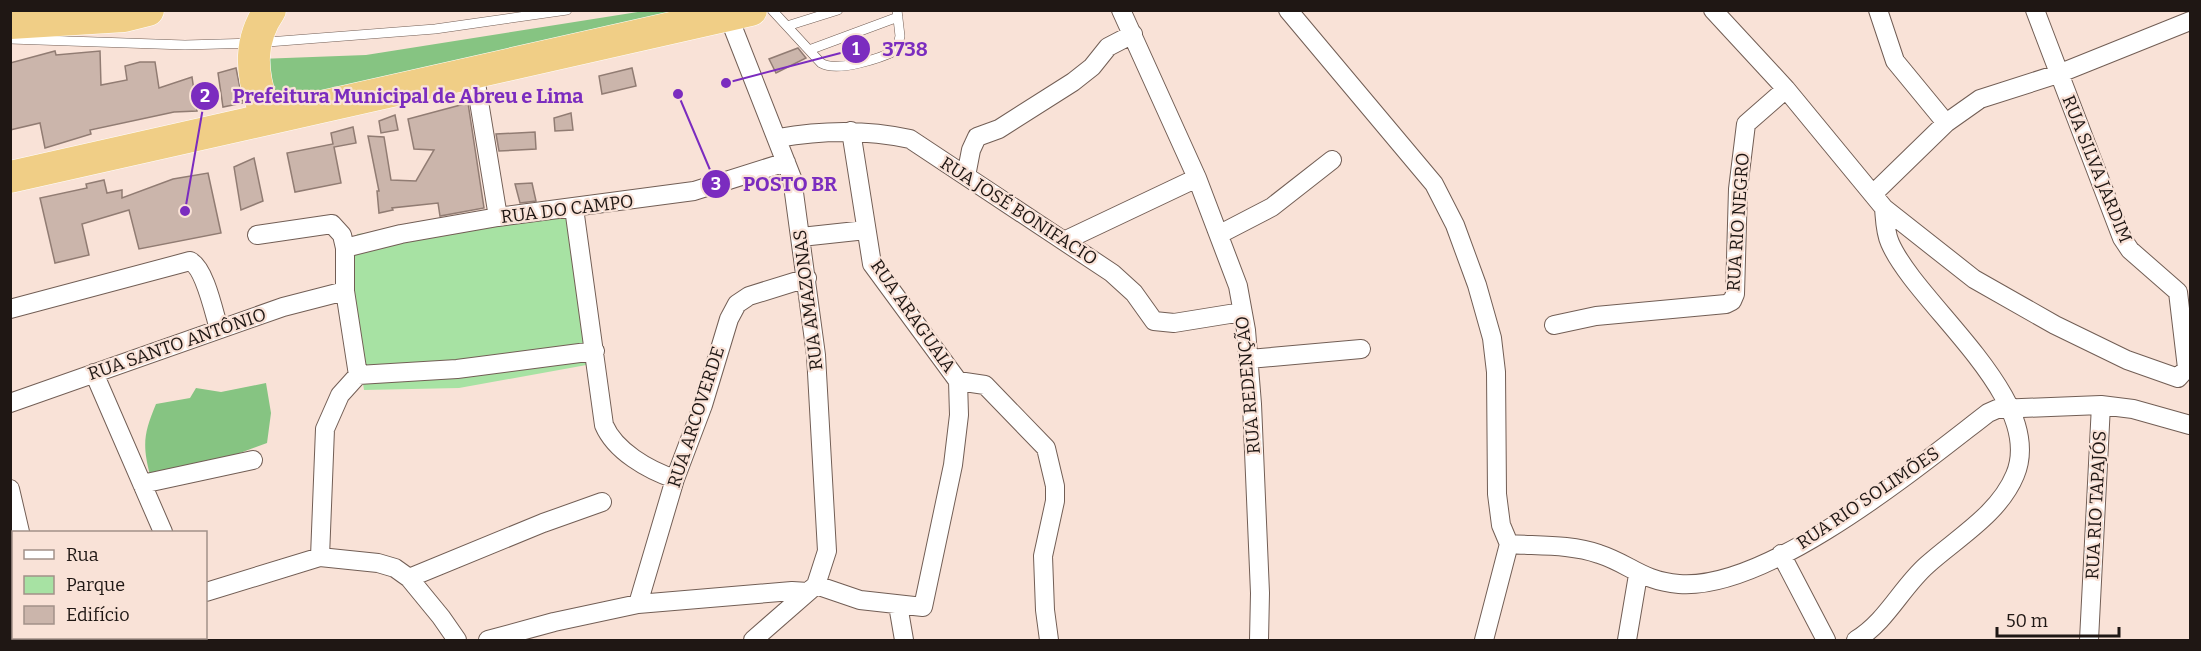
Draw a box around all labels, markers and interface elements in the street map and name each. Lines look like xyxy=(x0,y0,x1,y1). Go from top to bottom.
callout: 3738 xyxy=(841,30,940,68)
text: 3738 xyxy=(882,37,928,61)
text: 1 xyxy=(852,38,860,60)
callout: Prefeitura Municipal de Abreu e Lima xyxy=(190,77,596,115)
text: Prefeitura Municipal de Abreu e Lima xyxy=(232,84,584,108)
text: 2 xyxy=(200,85,210,107)
street label: RUA SILVA JARDIM xyxy=(2057,92,2137,246)
street label: RUA JOSÉ BONIFACIO xyxy=(936,151,1102,270)
street label: RUA RIO NEGRO xyxy=(1722,152,1754,292)
callout: POSTO BR xyxy=(701,165,849,203)
text: POSTO BR xyxy=(743,172,838,196)
text: 3 xyxy=(711,173,721,195)
street label: RUA DO CAMPO xyxy=(499,190,635,228)
street label: RUA AMAZONAS xyxy=(788,229,828,371)
street label: RUA ARAGUAIA xyxy=(866,255,960,377)
street label: RUA SANTO ANTÔNIO xyxy=(85,303,269,385)
street label: RUA REDENÇÃO xyxy=(1231,315,1265,455)
street label: RUA ARCOVERDE xyxy=(663,344,729,490)
street label: RUA RIO TAPAJÓS xyxy=(2081,430,2111,580)
street label: RUA RIO SOLIMÕES xyxy=(1792,442,1944,554)
legend xyxy=(12,531,207,639)
text: Rua xyxy=(66,544,99,566)
text: Parque xyxy=(66,574,125,596)
scale bar xyxy=(1997,600,2118,638)
text: Edifício xyxy=(66,604,130,626)
text: 50 m xyxy=(2006,610,2048,632)

